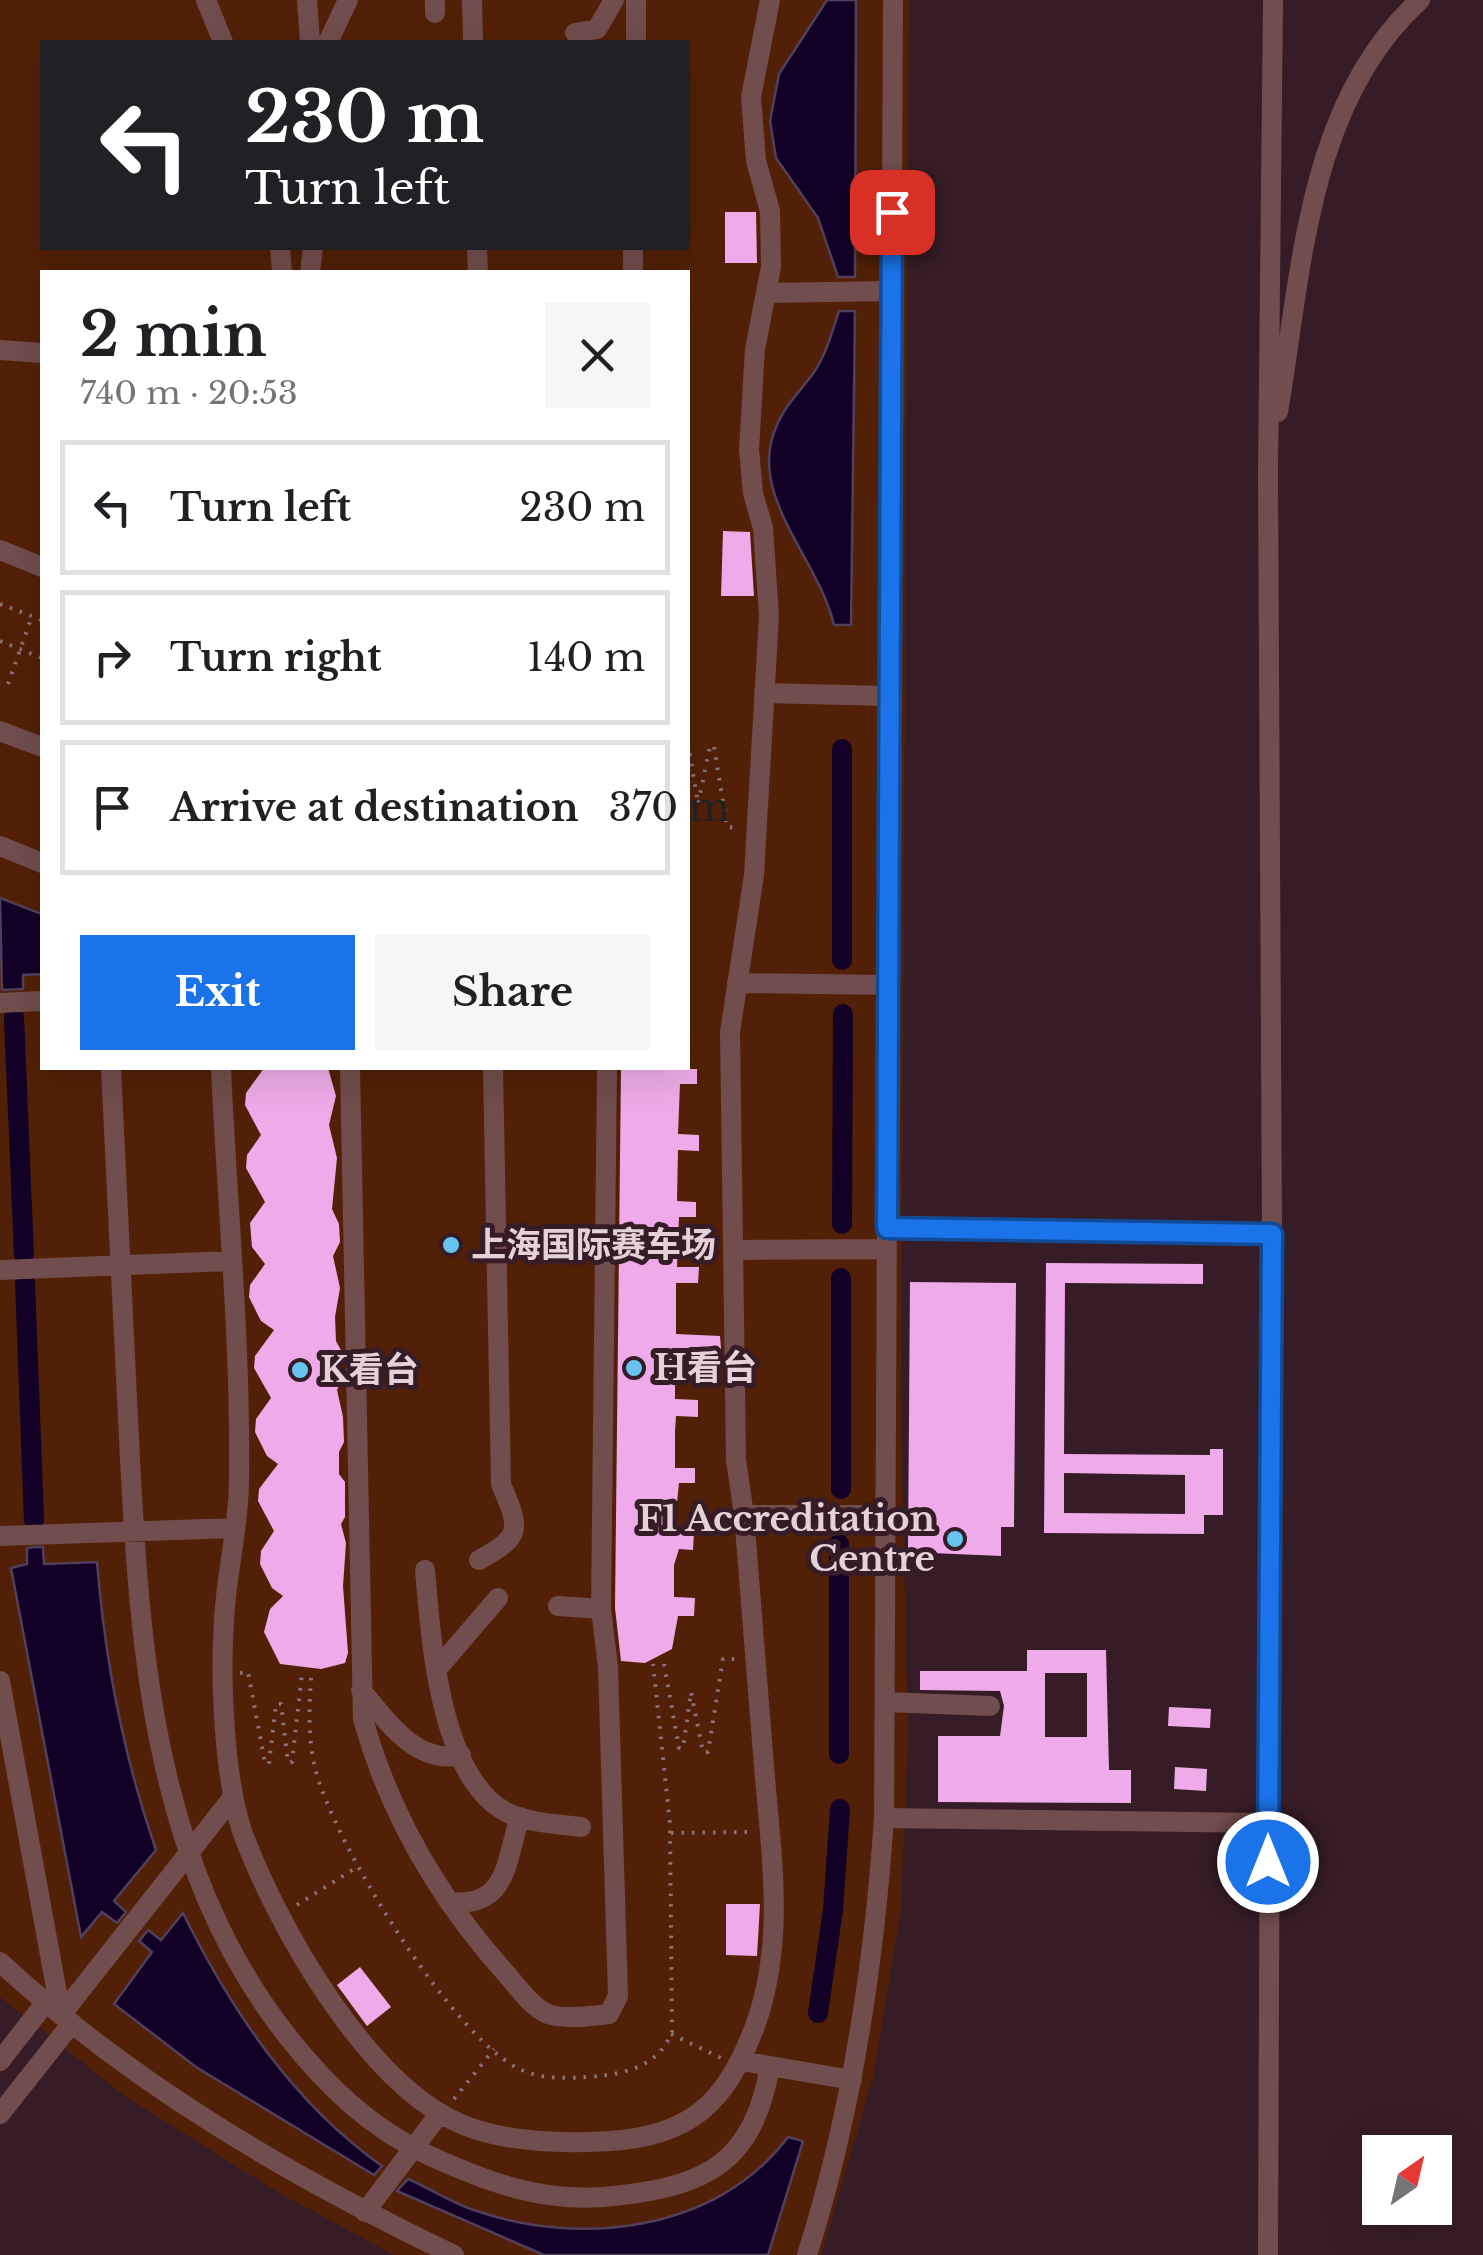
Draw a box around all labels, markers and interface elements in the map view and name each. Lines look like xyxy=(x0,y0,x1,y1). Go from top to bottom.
text: 230 m xyxy=(245,74,484,161)
icon: left xyxy=(80,80,210,210)
text: Turn left xyxy=(245,160,450,216)
pin xyxy=(850,170,935,255)
icon: arrive xyxy=(865,185,920,240)
text: 2 min xyxy=(80,298,267,372)
button: close xyxy=(545,303,650,408)
text: 740 m · 20:53 xyxy=(80,373,298,413)
icon: left xyxy=(85,480,140,535)
text: Turn left xyxy=(170,484,351,531)
text: 230 m xyxy=(519,484,645,531)
icon: right xyxy=(85,630,140,685)
text: Turn right xyxy=(170,634,381,681)
text: 140 m xyxy=(527,634,645,681)
icon: arrive xyxy=(85,780,140,835)
text: Arrive at destination xyxy=(170,784,579,831)
text: 370 m xyxy=(609,784,730,831)
button: Exit xyxy=(80,935,355,1050)
button: Share xyxy=(375,935,650,1050)
place label: 上海国际赛车场 xyxy=(471,1223,716,1266)
marker: 上海国际赛车场 xyxy=(440,1234,462,1256)
place label: H看台 xyxy=(654,1346,757,1389)
place label: K看台 xyxy=(320,1348,419,1391)
marker: H看台 xyxy=(623,1357,645,1379)
marker: K看台 xyxy=(289,1359,311,1381)
place label: F1 Accreditation Centre xyxy=(638,1497,935,1580)
marker: F1 Accreditation Centre xyxy=(944,1528,966,1550)
position arrow xyxy=(1216,1810,1320,1914)
north arrow xyxy=(1362,2135,1452,2225)
map controls xyxy=(1362,2135,1452,2225)

